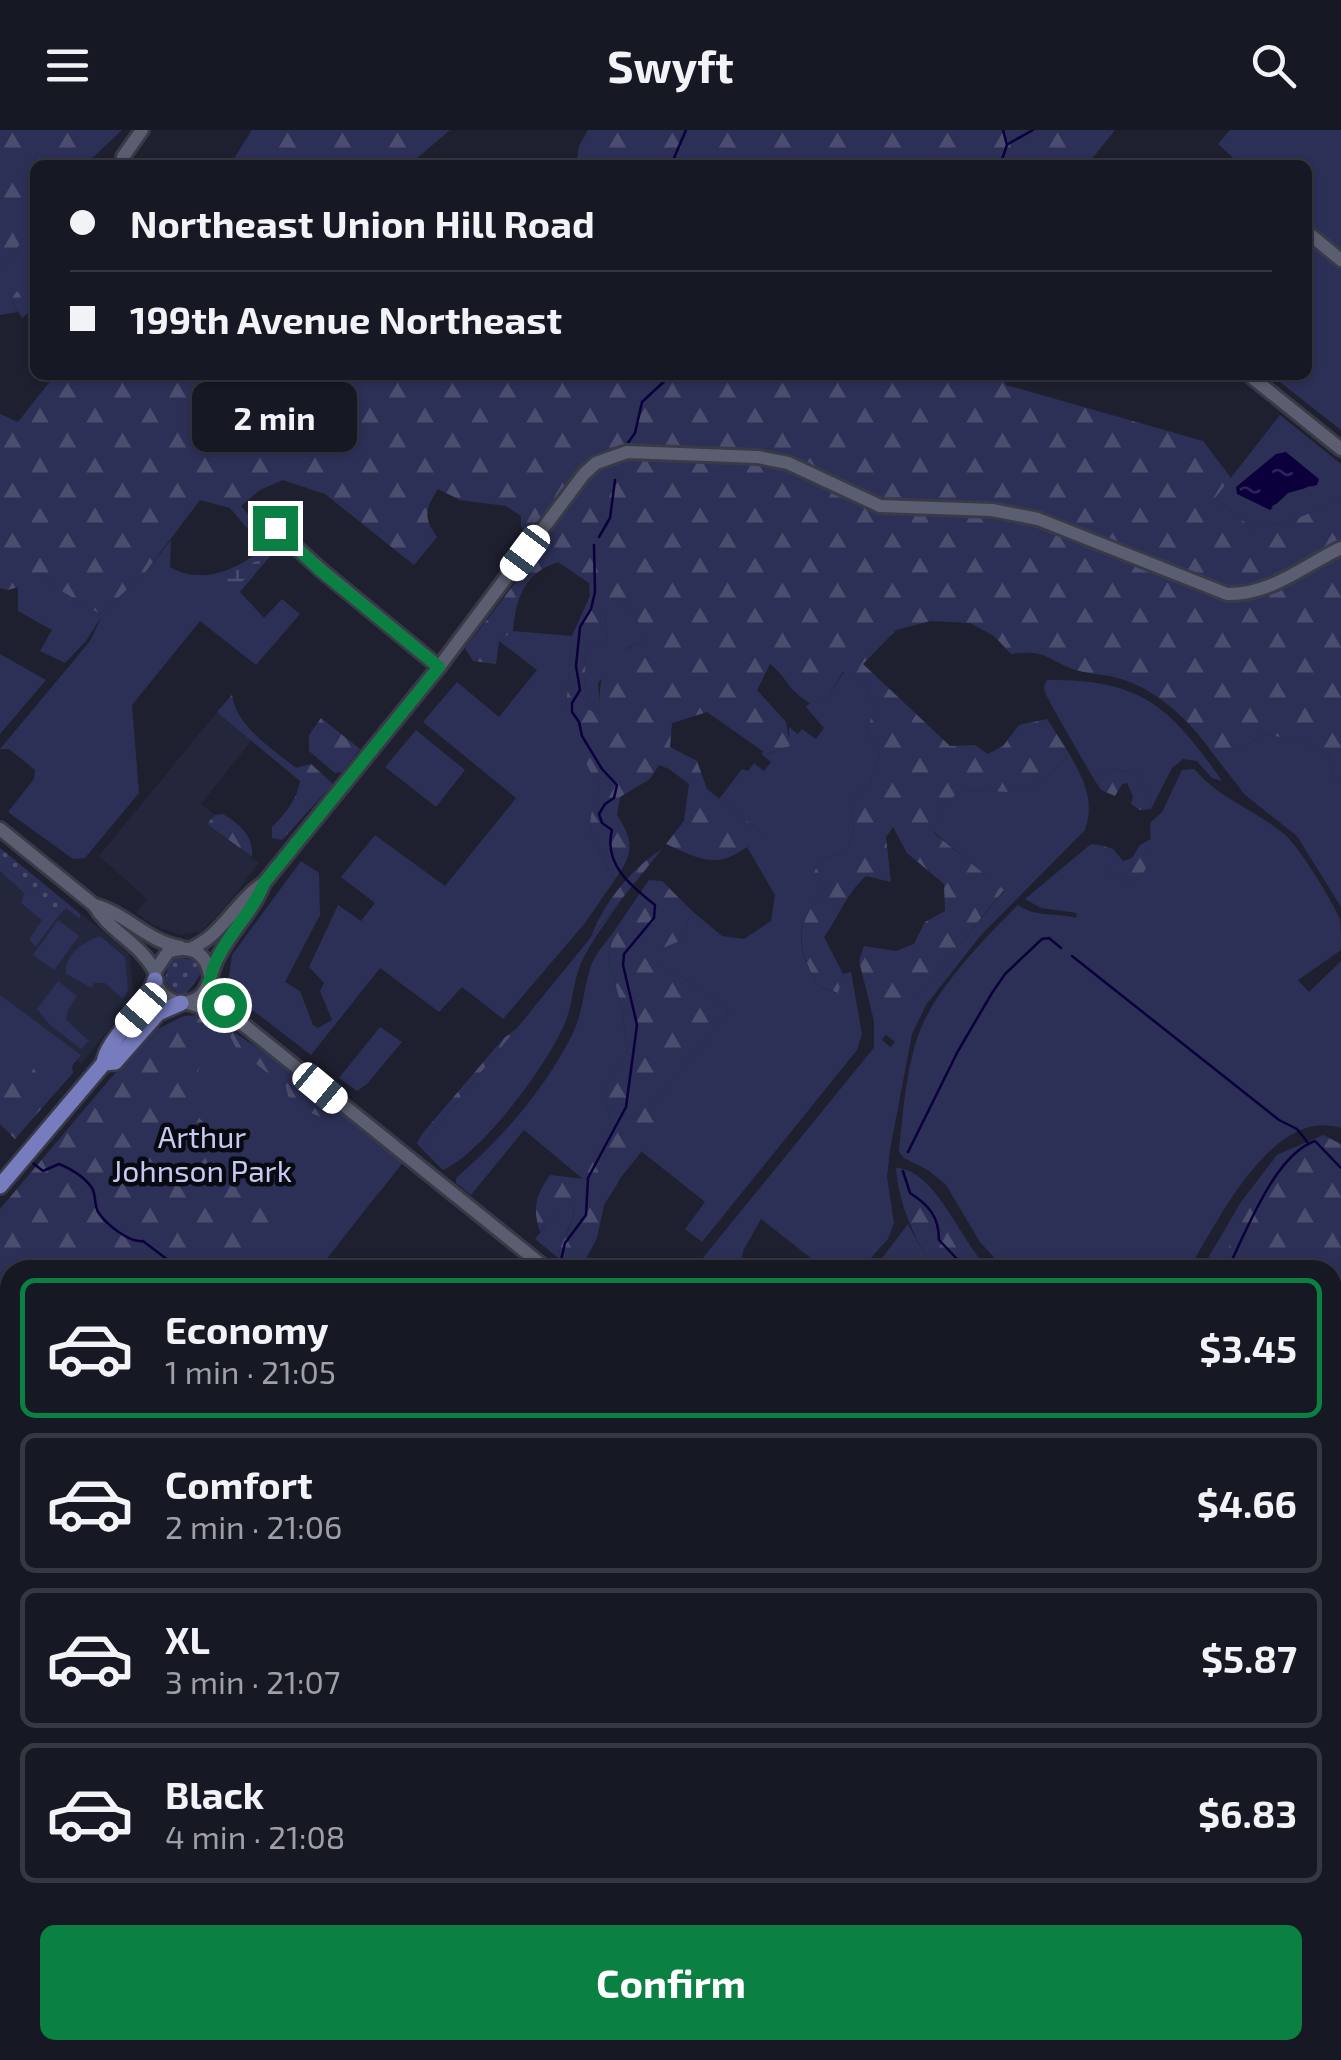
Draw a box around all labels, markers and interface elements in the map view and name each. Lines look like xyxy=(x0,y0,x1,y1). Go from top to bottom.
icon: menu xyxy=(40,38,95,93)
text: Swyft xyxy=(607,38,734,92)
icon: search xyxy=(1246,38,1301,93)
text: Northeast Union Hill Road xyxy=(130,200,595,246)
text: 199th Avenue Northeast xyxy=(130,296,562,342)
callout: 2 min xyxy=(192,383,358,453)
text: 2 min xyxy=(234,398,315,436)
route end xyxy=(253,506,298,551)
car xyxy=(495,520,555,586)
car xyxy=(110,978,172,1042)
route start xyxy=(202,983,247,1028)
car xyxy=(287,1057,353,1119)
park label: Arthur Johnson Park xyxy=(112,1118,292,1188)
icon: car xyxy=(45,1303,135,1393)
text: Economy xyxy=(165,1306,329,1352)
text: $3.45 xyxy=(1199,1325,1297,1371)
text: 1 min · 21:05 xyxy=(165,1352,336,1390)
icon: car xyxy=(45,1458,135,1548)
text: Comfort xyxy=(165,1461,313,1507)
text: $4.66 xyxy=(1197,1480,1297,1526)
text: 2 min · 21:06 xyxy=(165,1507,342,1545)
icon: car xyxy=(45,1613,135,1703)
text: XL xyxy=(165,1616,210,1662)
text: $5.87 xyxy=(1201,1635,1297,1681)
text: 3 min · 21:07 xyxy=(165,1662,340,1700)
icon: car xyxy=(45,1768,135,1858)
text: Black xyxy=(165,1771,264,1817)
text: $6.83 xyxy=(1198,1790,1297,1836)
text: 4 min · 21:08 xyxy=(165,1817,345,1855)
button: Confirm xyxy=(40,1925,1302,2040)

